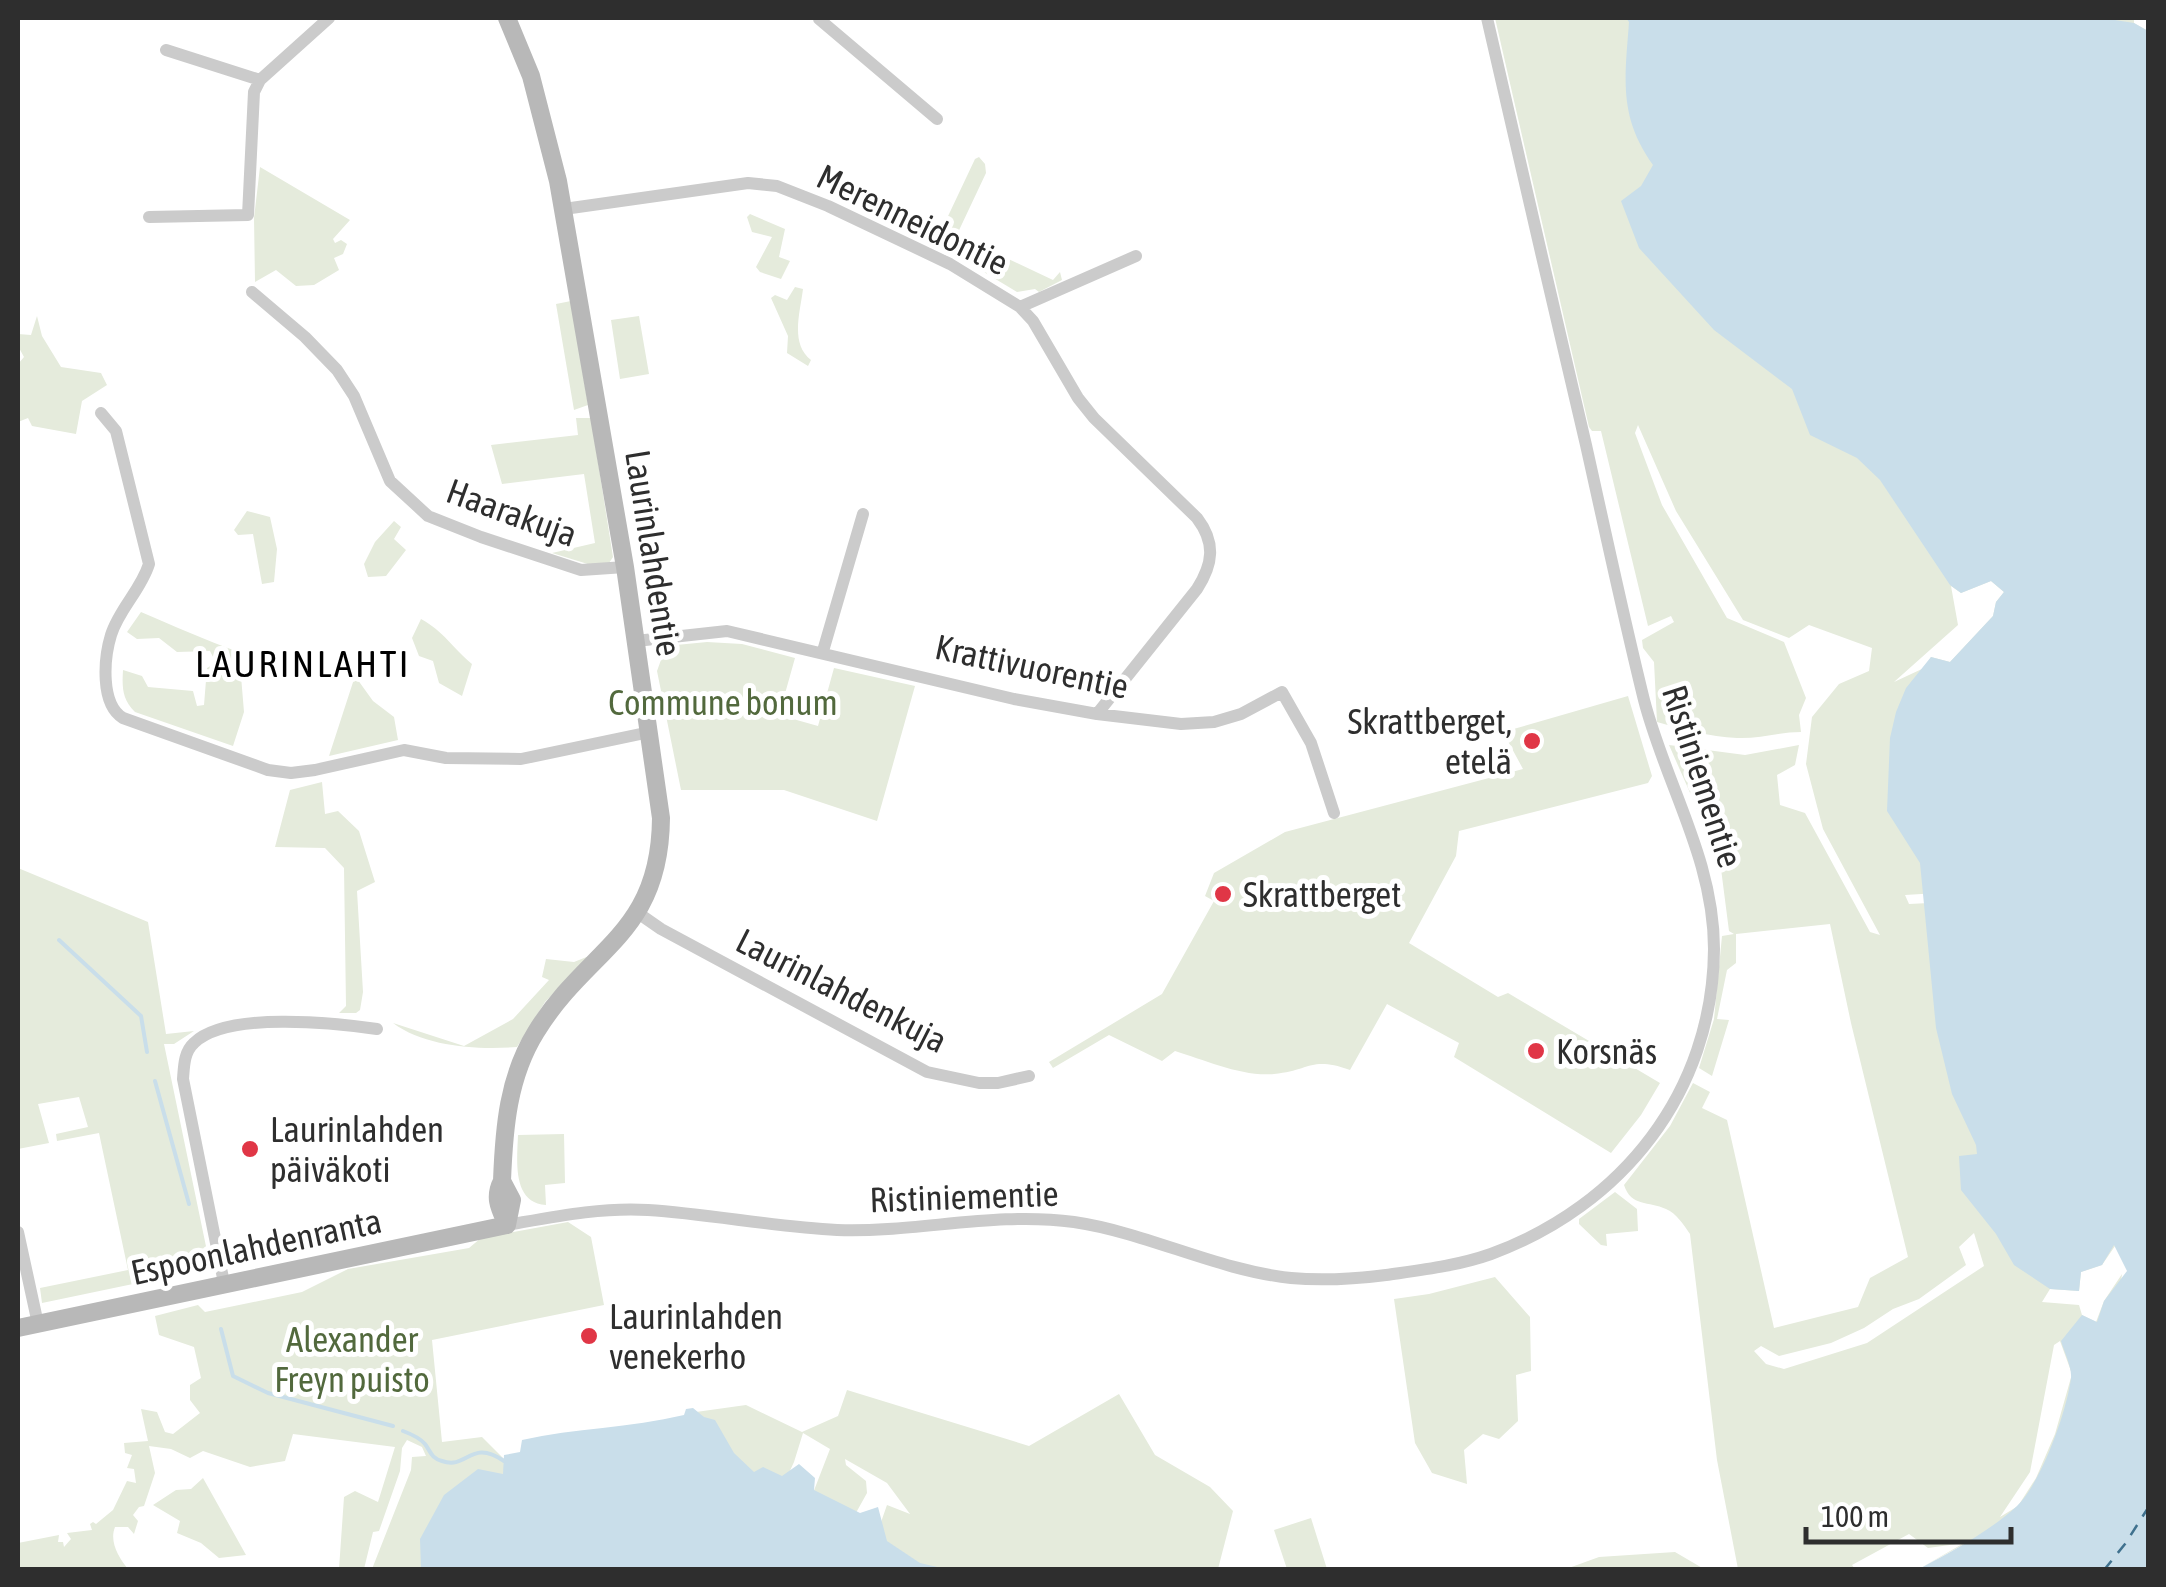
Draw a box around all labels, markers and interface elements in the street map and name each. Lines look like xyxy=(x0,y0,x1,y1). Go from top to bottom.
street label: Merenneidontie xyxy=(811,156,1015,282)
street label: Laurinlahdentie xyxy=(618,447,690,659)
street label: Haarakuja xyxy=(442,470,582,554)
street label: Krattivuorentie xyxy=(932,626,1132,706)
district label: LAURINLAHTI xyxy=(195,642,411,685)
street label: Ristiniementie xyxy=(1655,680,1751,872)
park label: Commune bonum xyxy=(608,682,838,722)
place label: Skrattberget, etelä xyxy=(1348,701,1512,781)
marker: Skrattberget, etelä xyxy=(1521,730,1543,752)
place label: Skrattberget xyxy=(1243,874,1401,914)
marker: Skrattberget xyxy=(1212,883,1234,905)
street label: Laurinlahdenkuja xyxy=(730,920,954,1060)
place label: Korsnäs xyxy=(1556,1031,1657,1071)
marker: Korsnäs xyxy=(1525,1040,1547,1062)
place label: Laurinlahden päiväkoti xyxy=(270,1109,444,1189)
marker: Laurinlahden päiväkoti xyxy=(239,1138,261,1160)
street label: Ristiniementie xyxy=(869,1173,1059,1219)
street label: Espoonlahdenranta xyxy=(127,1200,385,1292)
place label: Laurinlahden venekerho xyxy=(609,1296,783,1376)
park label: Alexander Freyn puisto xyxy=(274,1319,430,1399)
marker: Laurinlahden venekerho xyxy=(578,1325,600,1347)
scale bar xyxy=(1806,1482,2011,1544)
text: 100 m xyxy=(1821,1499,1889,1533)

